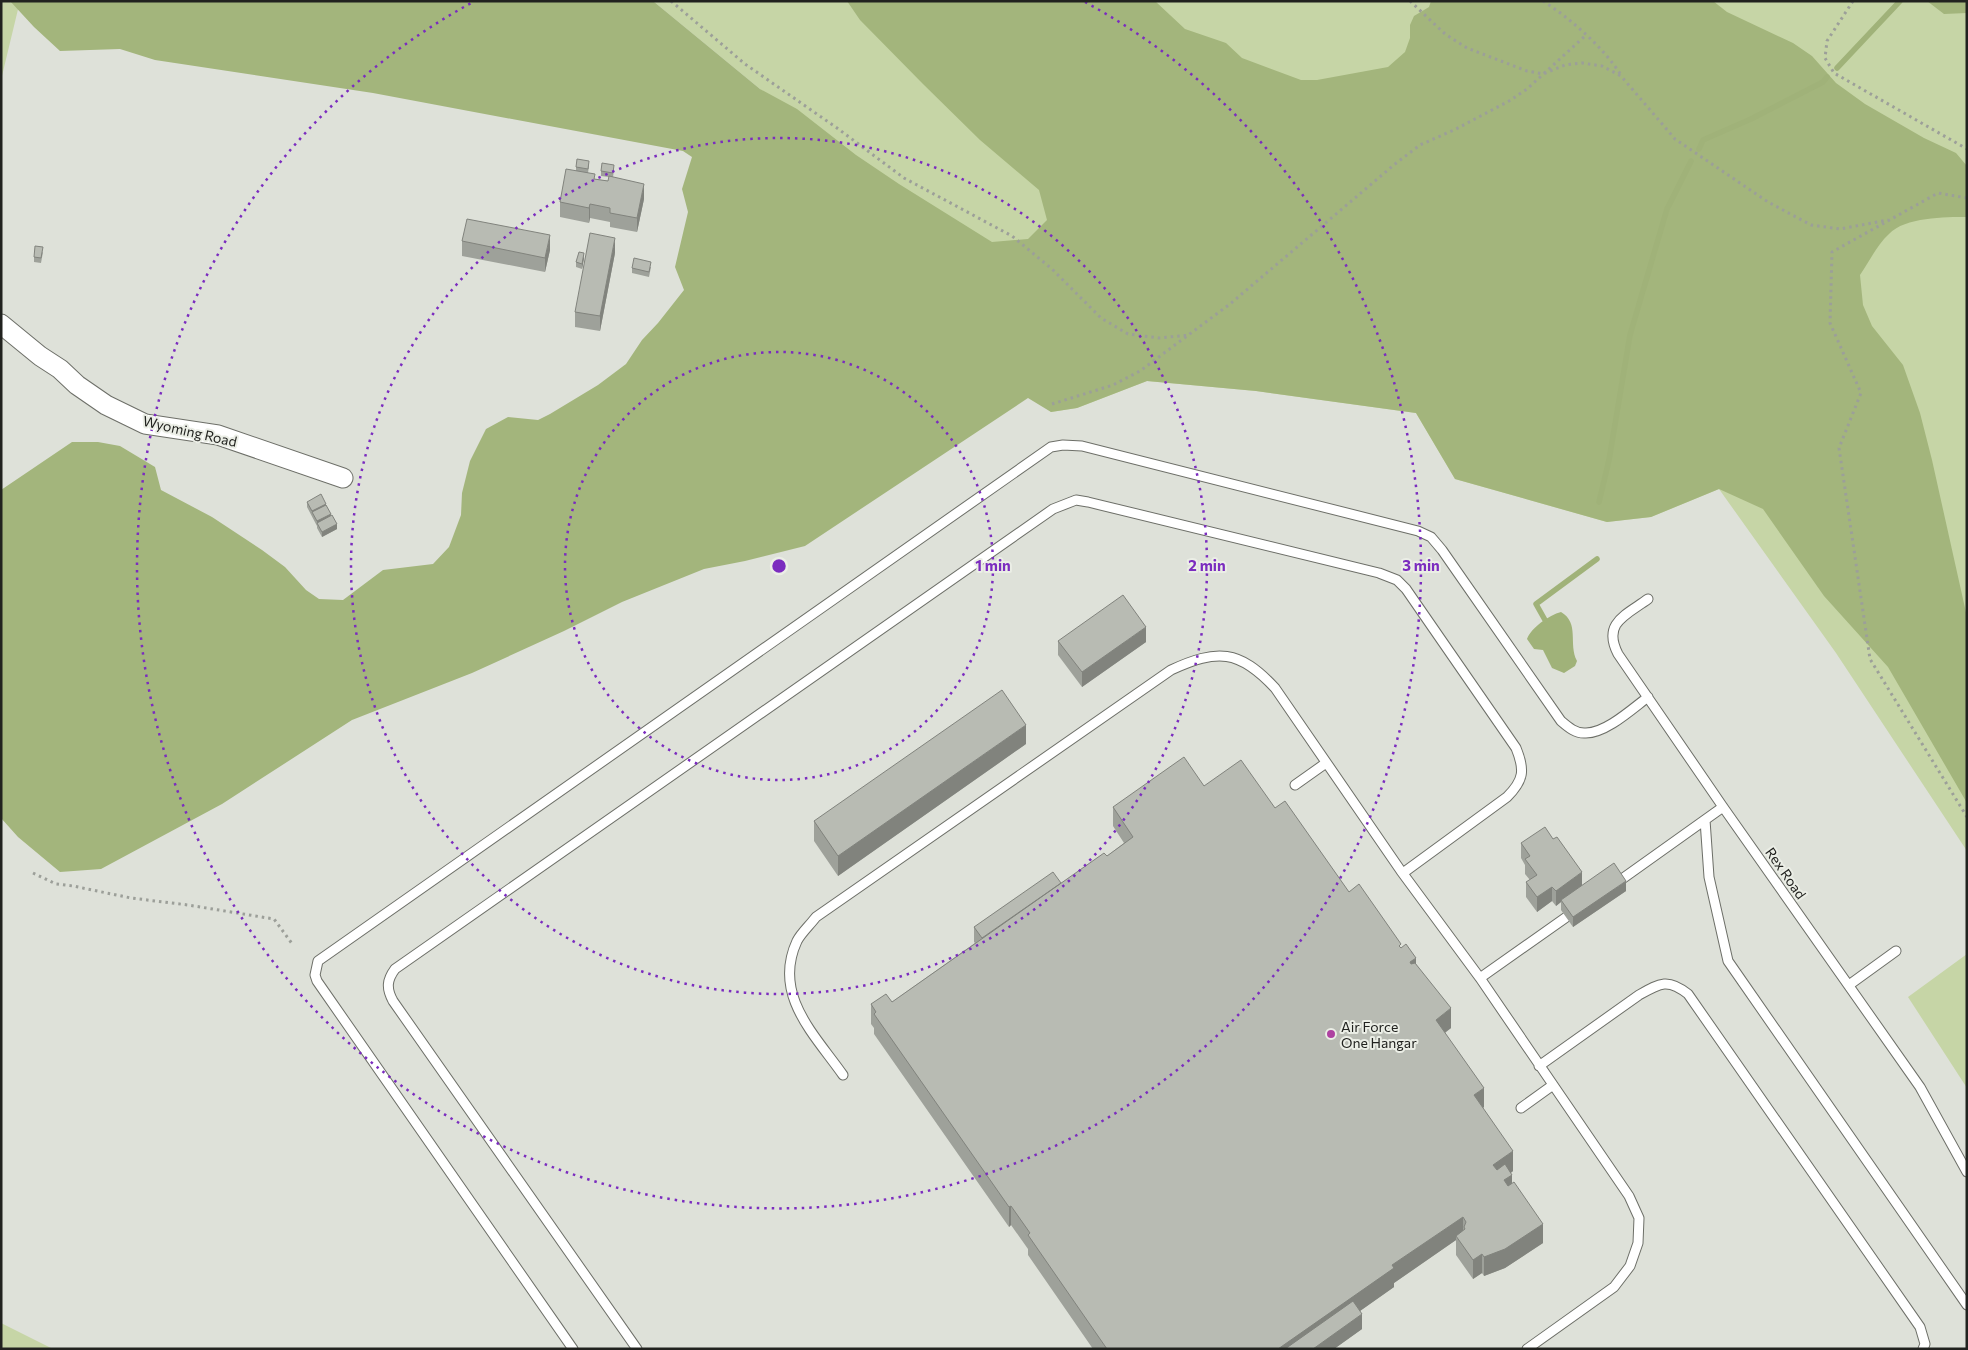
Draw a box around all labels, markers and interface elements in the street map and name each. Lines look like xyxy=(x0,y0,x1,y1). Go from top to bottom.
street label: Wyoming Road xyxy=(141,412,239,450)
text: 1 min xyxy=(975,556,1011,574)
text: 2 min xyxy=(1188,556,1226,574)
text: 3 min xyxy=(1402,556,1440,574)
centre of rings xyxy=(770,557,788,575)
street label: Rex Road xyxy=(1762,844,1810,902)
place label: Air Force One Hangar xyxy=(1341,1018,1417,1051)
marker: Air Force One Hangar xyxy=(1325,1028,1337,1040)

